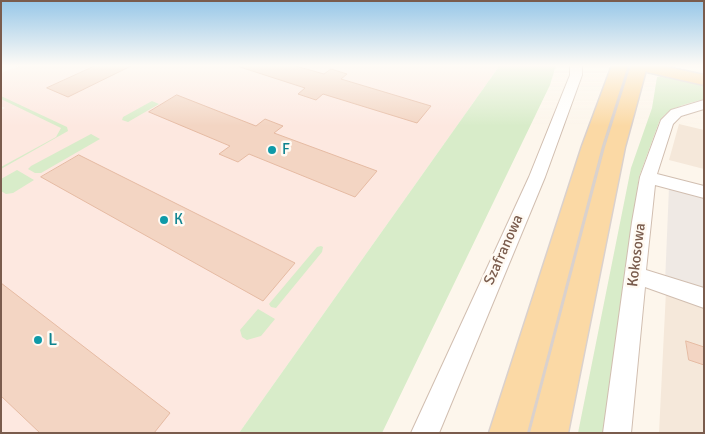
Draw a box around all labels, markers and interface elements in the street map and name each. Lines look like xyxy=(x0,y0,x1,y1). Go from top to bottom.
place label: F xyxy=(282,141,290,159)
marker: F xyxy=(266,144,278,156)
place label: K xyxy=(174,211,183,229)
street label: Szafranowa xyxy=(481,212,527,288)
marker: K xyxy=(158,214,170,226)
street label: Kokosowa xyxy=(624,222,650,288)
place label: L xyxy=(48,329,57,351)
marker: L xyxy=(32,334,44,346)

